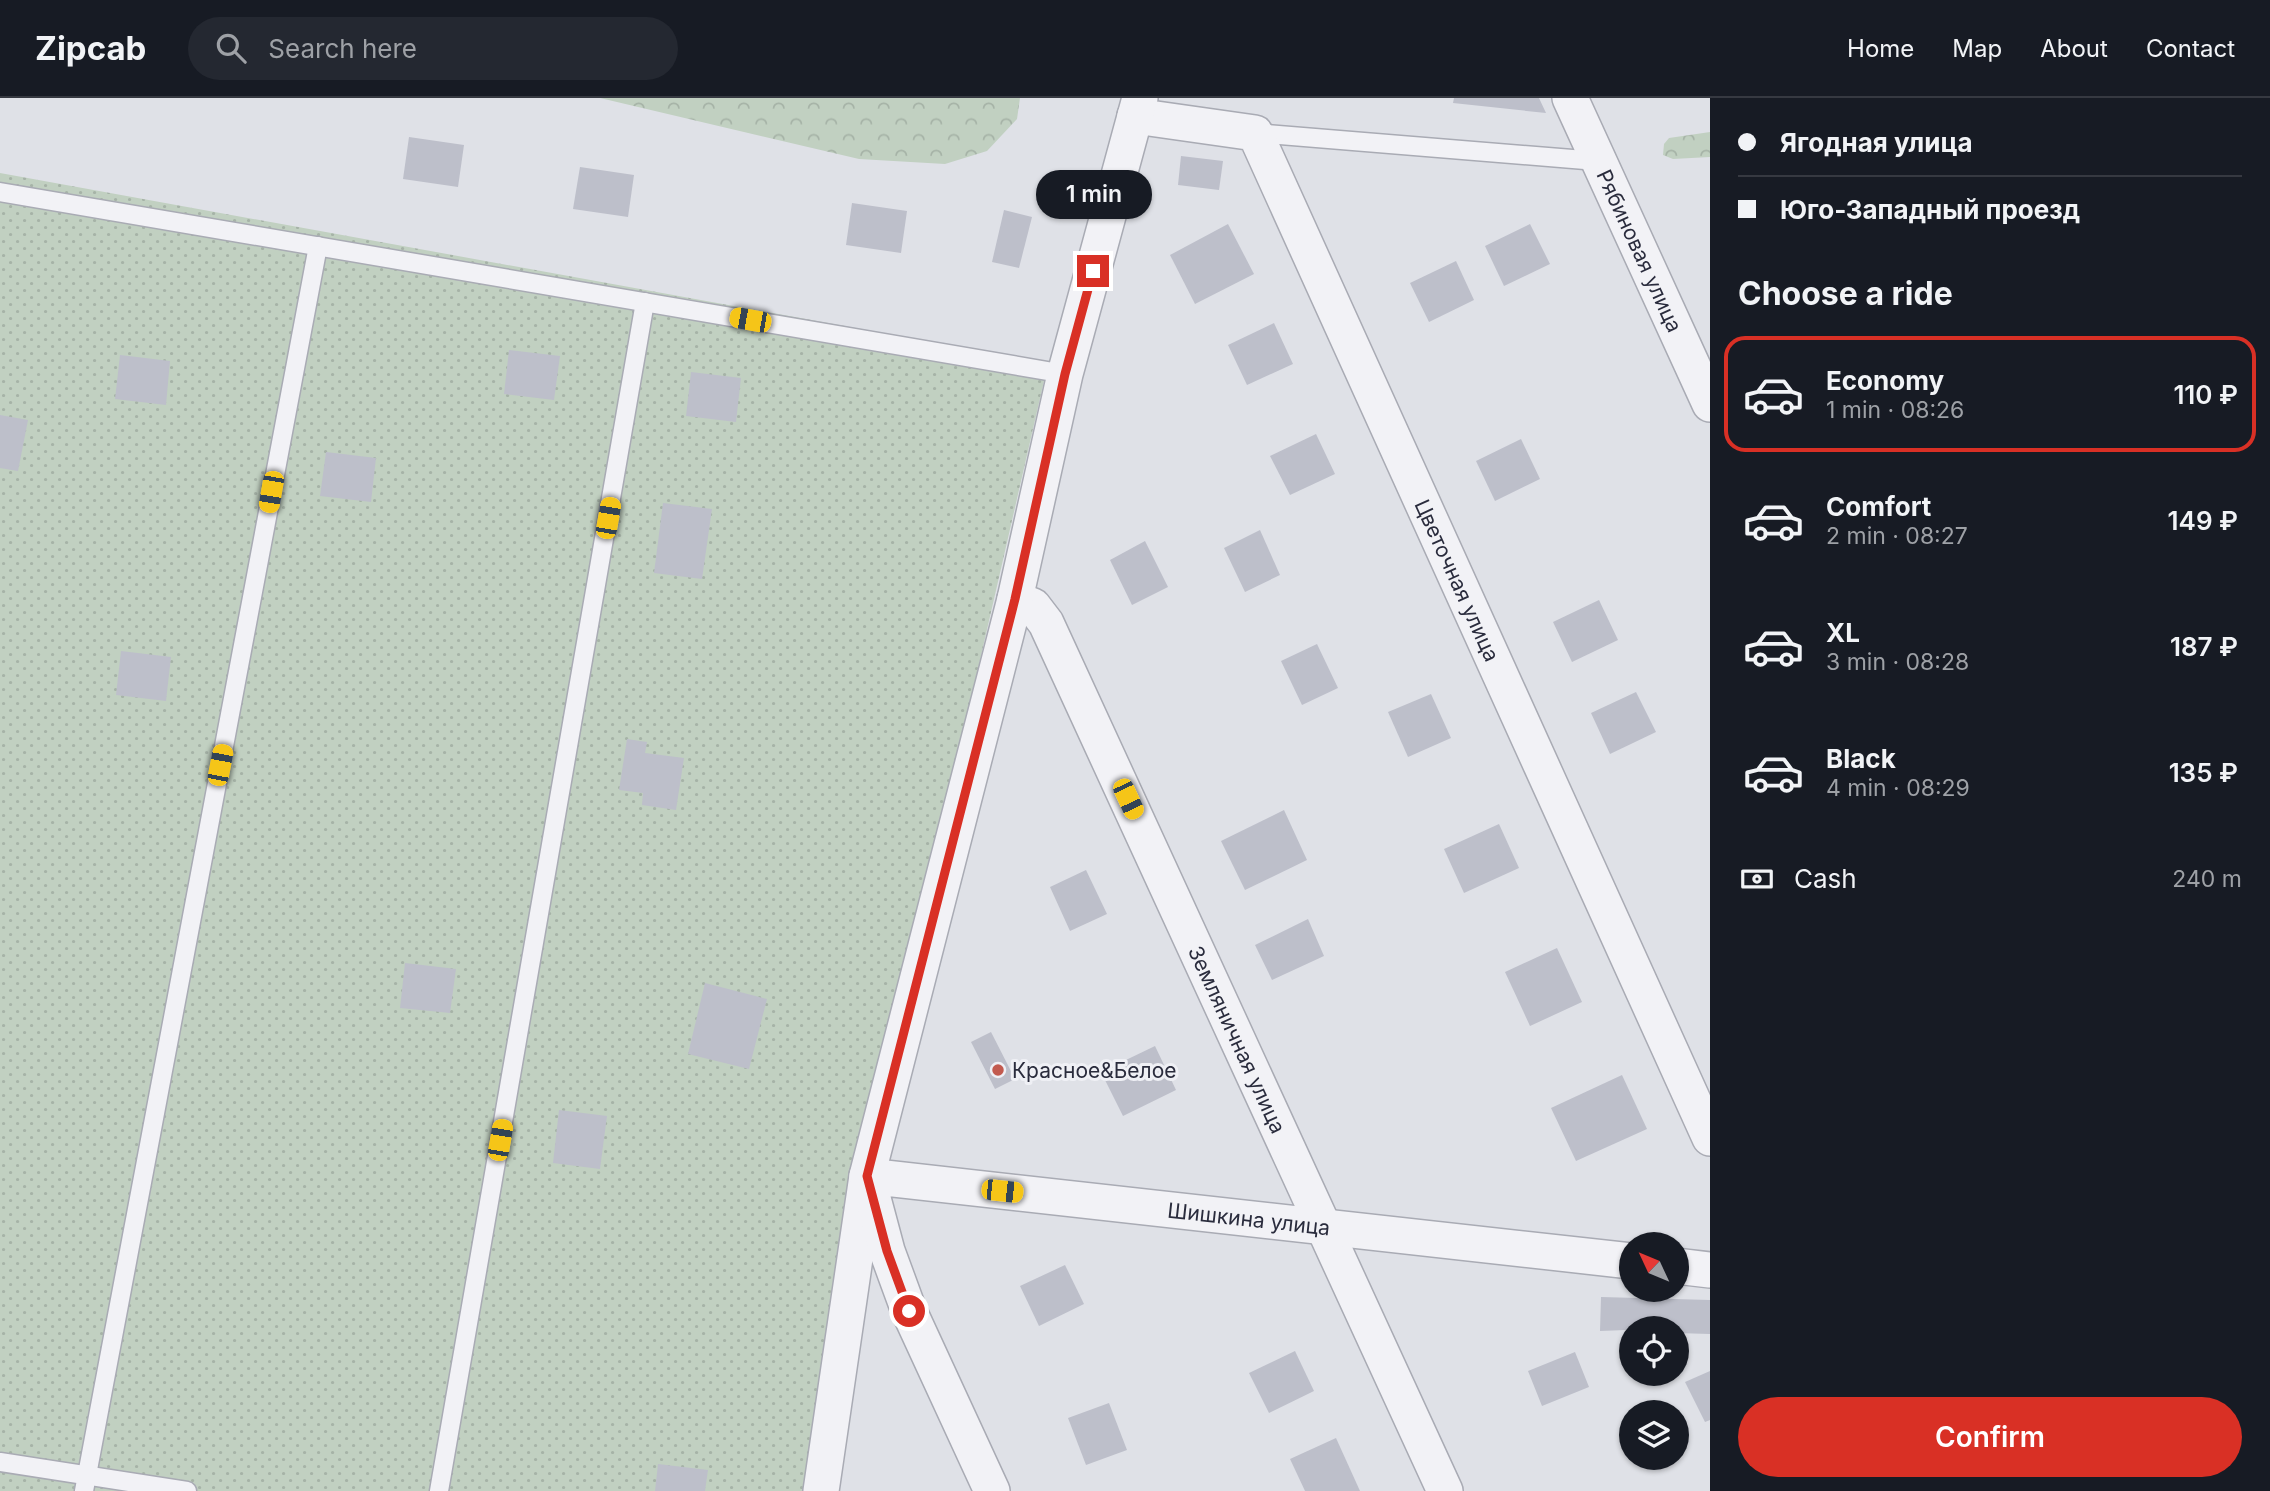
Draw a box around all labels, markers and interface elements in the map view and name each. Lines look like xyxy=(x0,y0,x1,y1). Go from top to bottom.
search box xyxy=(188,17,678,80)
text: Zipcab xyxy=(35,28,146,68)
icon: search xyxy=(212,29,250,67)
text: Search here xyxy=(268,33,417,64)
text: Home xyxy=(1847,34,1914,63)
text: Map xyxy=(1952,34,2002,63)
text: About xyxy=(2040,34,2108,63)
text: Contact xyxy=(2146,34,2235,63)
text: Ягодная улица xyxy=(1780,127,1973,158)
street label: Рябиновая улица xyxy=(1592,166,1688,336)
callout: 1 min xyxy=(1035,170,1151,218)
text: 1 min xyxy=(1066,180,1122,208)
text: Юго-Западный проезд xyxy=(1780,194,2080,225)
route end xyxy=(1077,255,1109,287)
text: Choose a ride xyxy=(1738,274,1953,313)
car xyxy=(728,306,773,334)
icon: car xyxy=(1742,363,1805,426)
text: Economy xyxy=(1826,365,1944,396)
text: 110 ₽ xyxy=(2173,379,2238,410)
text: 1 min · 08:26 xyxy=(1826,396,1964,424)
car xyxy=(258,469,285,515)
icon: car xyxy=(1742,489,1805,552)
text: Comfort xyxy=(1826,491,1931,522)
car xyxy=(595,495,622,541)
street label: Цветочная улица xyxy=(1410,495,1505,665)
text: 149 ₽ xyxy=(2168,505,2238,536)
text: 2 min · 08:27 xyxy=(1826,522,1968,550)
icon: car xyxy=(1742,615,1805,678)
text: XL xyxy=(1826,617,1860,648)
text: 187 ₽ xyxy=(2170,631,2238,662)
text: 3 min · 08:28 xyxy=(1826,648,1969,676)
icon: car xyxy=(1742,741,1805,804)
car xyxy=(206,742,235,788)
text: Black xyxy=(1826,743,1896,774)
text: 135 ₽ xyxy=(2169,757,2238,788)
text: 4 min · 08:29 xyxy=(1826,774,1970,802)
car xyxy=(1110,776,1147,822)
icon: cash xyxy=(1738,860,1776,898)
text: Cash xyxy=(1794,863,1857,894)
text: 240 m xyxy=(2172,865,2242,893)
street label: Земляничная улица xyxy=(1184,942,1291,1137)
place label: Красное&Белое xyxy=(1012,1058,1176,1083)
marker: Красное&Белое xyxy=(990,1062,1006,1078)
car xyxy=(487,1117,514,1163)
car xyxy=(981,1178,1024,1204)
street label: Шишкина улица xyxy=(1166,1197,1332,1240)
north arrow xyxy=(1619,1232,1689,1302)
map controls xyxy=(1619,1232,1689,1470)
route start xyxy=(893,1295,925,1327)
button: locate xyxy=(1619,1316,1689,1386)
button: Confirm xyxy=(1738,1397,2242,1477)
button: layers xyxy=(1619,1400,1689,1470)

